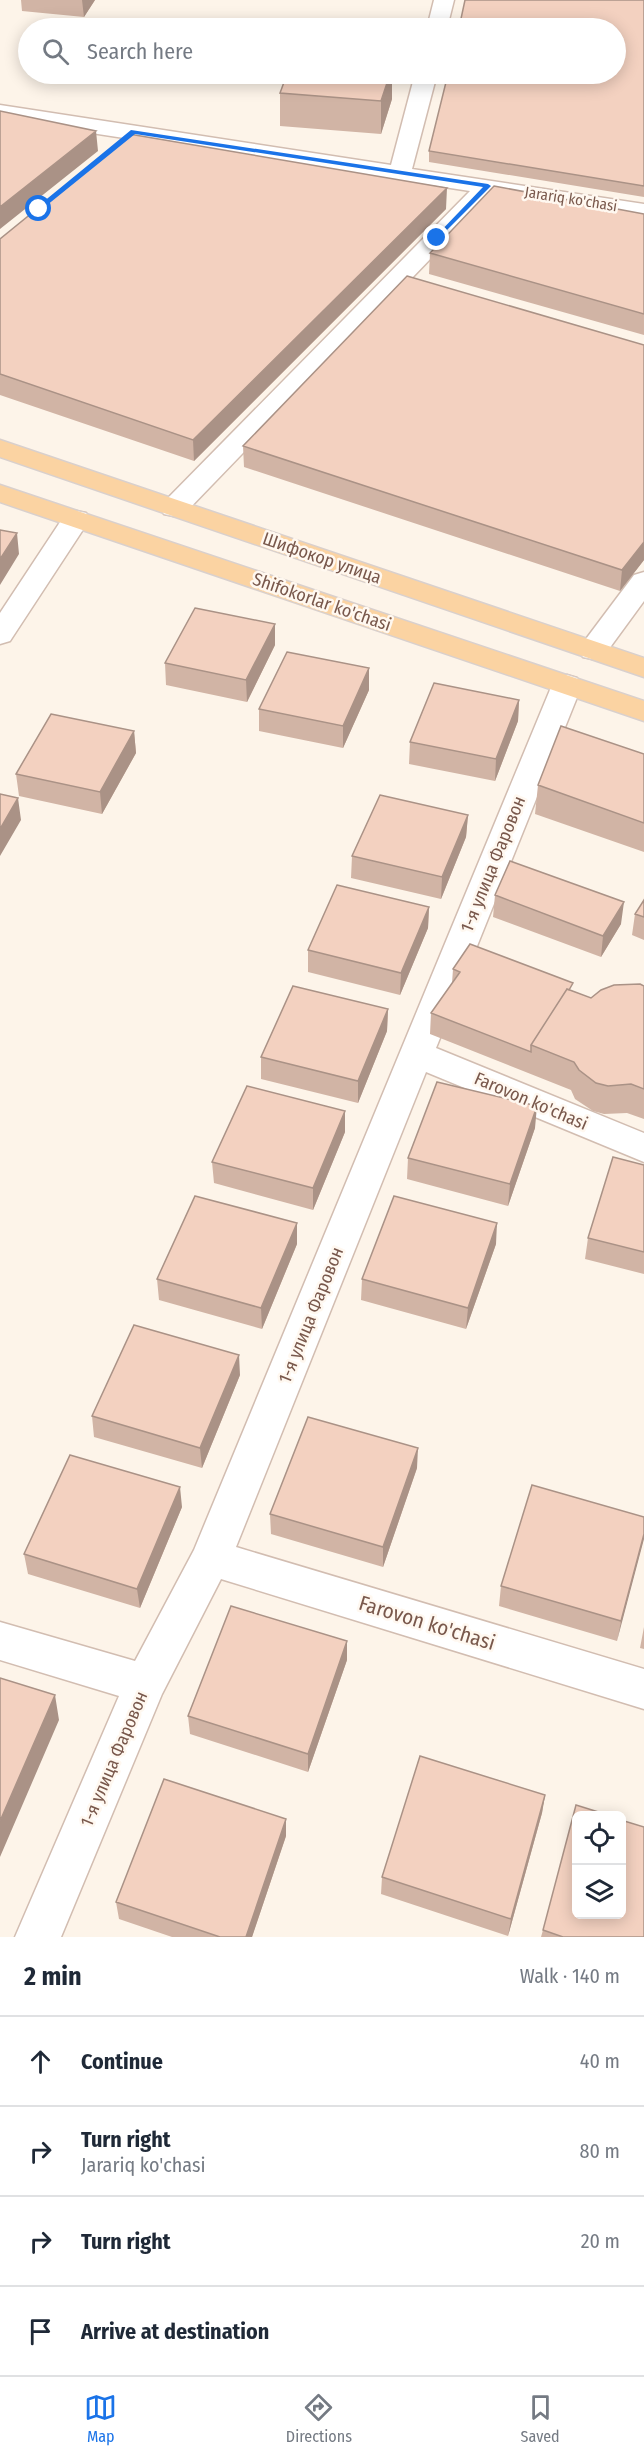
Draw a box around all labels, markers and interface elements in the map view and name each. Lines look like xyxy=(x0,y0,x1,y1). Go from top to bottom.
search box xyxy=(18,18,626,84)
icon: search xyxy=(39,35,72,68)
text: Search here xyxy=(87,38,193,65)
street label: Jarariq ko'chasi xyxy=(523,183,619,215)
route start xyxy=(25,195,51,221)
route end xyxy=(423,224,449,250)
street label: Шифокор улица xyxy=(260,527,384,589)
street label: Shifokorlar ko'chasi xyxy=(250,568,394,636)
street label: 1-я улица Фаровон xyxy=(456,793,530,935)
street label: Farovon ko'chasi xyxy=(471,1067,591,1135)
street label: 1-я улица Фаровон xyxy=(274,1244,348,1386)
street label: Farovon ko'chasi xyxy=(356,1590,498,1656)
street label: 1-я улица Фаровон xyxy=(76,1688,152,1830)
map controls xyxy=(572,1811,626,1919)
button: locate xyxy=(572,1811,626,1865)
button: layers xyxy=(572,1865,626,1919)
text: 2 min xyxy=(24,1961,82,1992)
text: Walk · 140 m xyxy=(520,1964,620,1988)
icon: ahead xyxy=(24,2045,57,2078)
text: Continue xyxy=(81,2048,163,2075)
text: 40 m xyxy=(580,2049,620,2073)
text: Turn right xyxy=(81,2126,170,2153)
icon: right xyxy=(24,2135,57,2168)
text: 80 m xyxy=(580,2139,620,2163)
text: Jarariq ko'chasi xyxy=(81,2153,206,2177)
icon: right xyxy=(24,2225,57,2258)
text: Turn right xyxy=(81,2228,170,2255)
text: 20 m xyxy=(581,2229,620,2253)
icon: arrive xyxy=(24,2315,57,2348)
text: Arrive at destination xyxy=(81,2318,269,2345)
tab: Map xyxy=(84,2391,117,2446)
tab: Directions xyxy=(286,2391,352,2446)
tab: Saved xyxy=(521,2391,560,2446)

